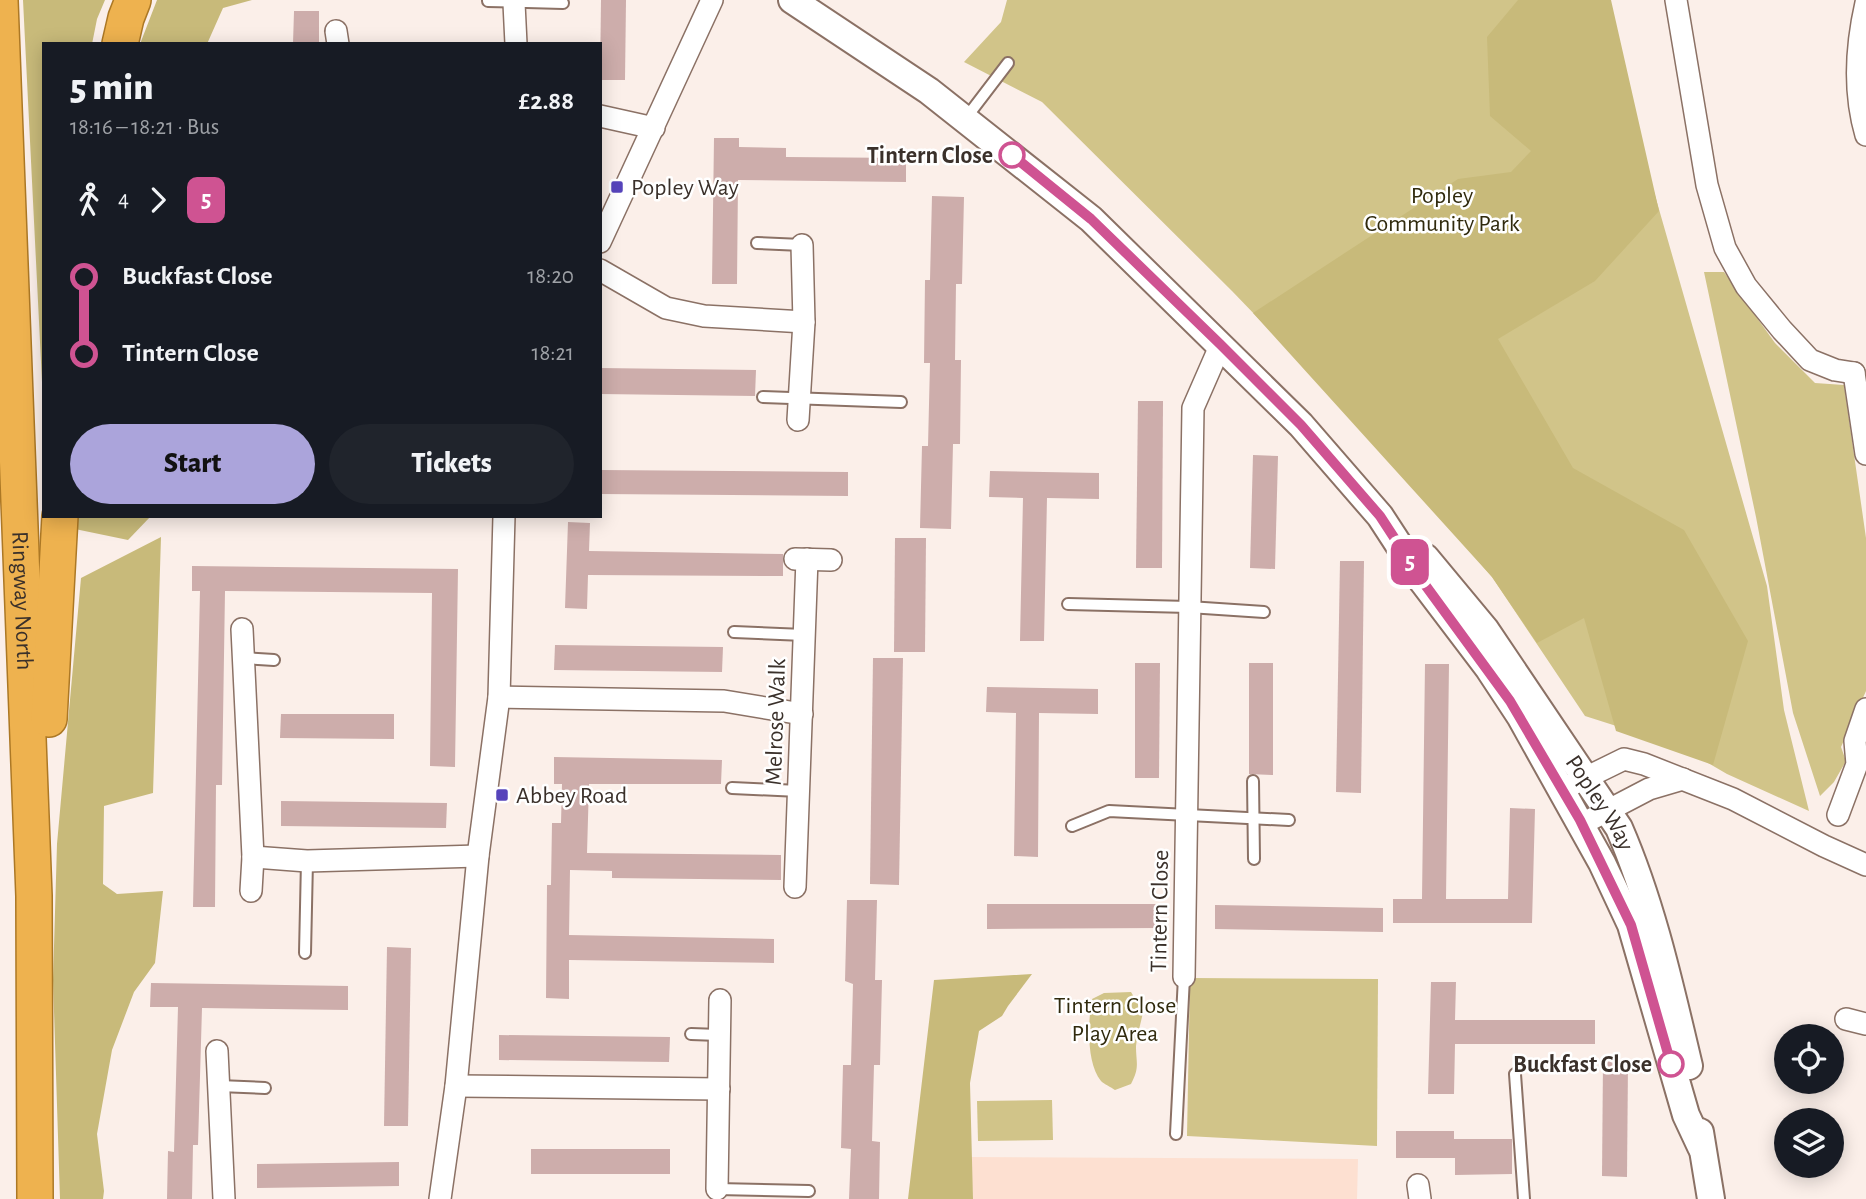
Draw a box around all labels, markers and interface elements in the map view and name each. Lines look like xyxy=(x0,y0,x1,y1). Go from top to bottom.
text: 5 min xyxy=(70,69,154,107)
text: £2.88 xyxy=(519,88,574,114)
text: 18:16 – 18:21 · Bus xyxy=(70,116,219,139)
marker: Tintern Close xyxy=(999,142,1025,168)
place label: Tintern Close xyxy=(867,144,993,168)
place label: Popley Way xyxy=(631,176,739,200)
marker: Popley Way xyxy=(609,179,625,195)
icon: walk xyxy=(70,181,108,219)
icon: forward xyxy=(139,181,177,219)
park label: Popley Community Park xyxy=(1364,184,1520,236)
text: 4 xyxy=(118,188,129,211)
text: 5 xyxy=(201,188,211,212)
text: Buckfast Close xyxy=(122,263,273,289)
text: 18:20 xyxy=(527,265,574,288)
text: Tintern Close xyxy=(122,340,259,366)
text: 18:21 xyxy=(532,342,574,365)
button: Start xyxy=(70,424,315,504)
button: Tickets xyxy=(329,424,574,504)
street label: Ringway North xyxy=(7,530,36,671)
line badge: 5 xyxy=(1387,539,1433,585)
text: 5 xyxy=(1405,550,1415,574)
street label: Melrose Walk xyxy=(762,658,790,786)
street label: Popley Way xyxy=(1561,751,1638,854)
place label: Abbey Road xyxy=(516,784,628,808)
marker: Abbey Road xyxy=(494,787,510,803)
street label: Tintern Close xyxy=(1147,850,1173,973)
park label: Tintern Close Play Area xyxy=(1054,994,1176,1046)
map controls xyxy=(1774,1024,1844,1178)
button: locate xyxy=(1774,1024,1844,1094)
marker: Buckfast Close xyxy=(1658,1051,1684,1077)
place label: Buckfast Close xyxy=(1513,1053,1652,1077)
button: layers xyxy=(1774,1108,1844,1178)

